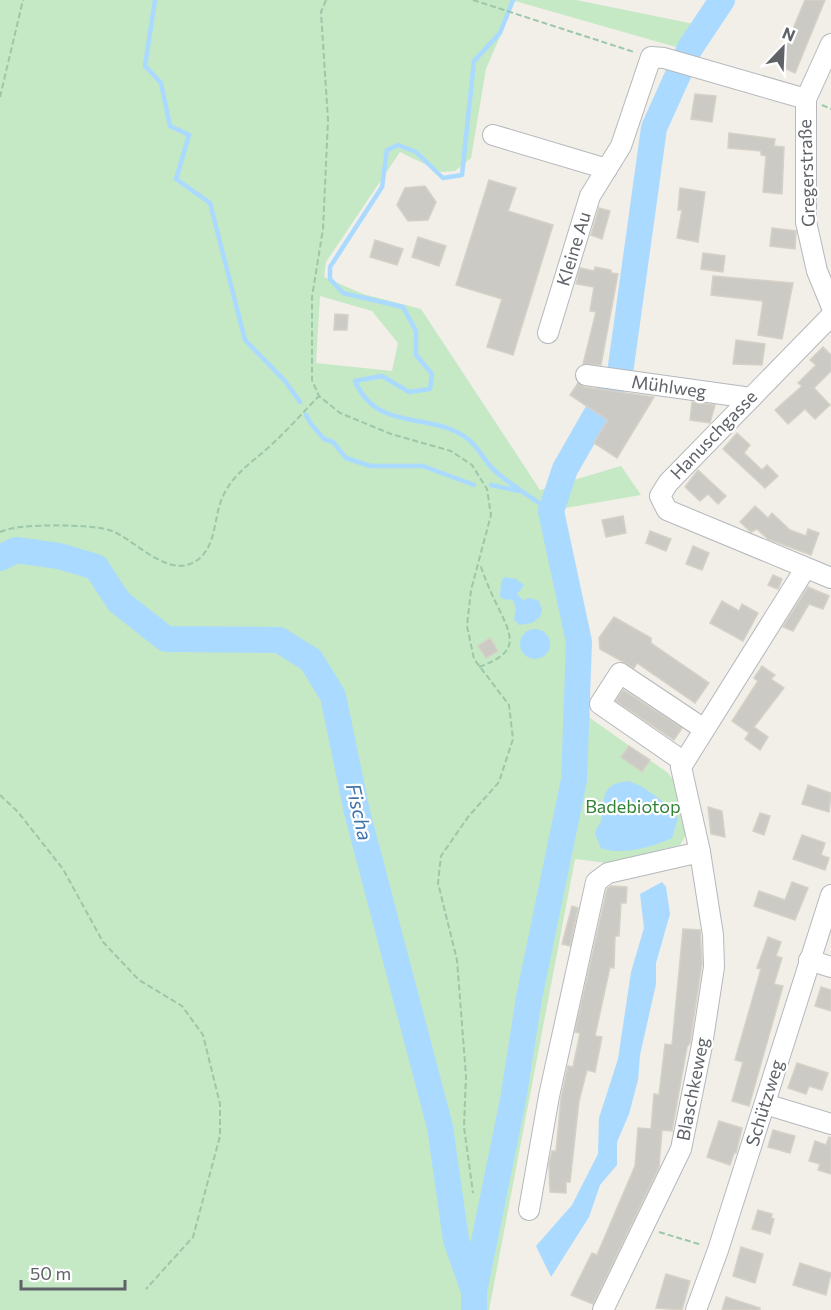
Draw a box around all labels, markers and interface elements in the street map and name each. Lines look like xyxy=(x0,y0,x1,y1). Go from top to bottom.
north arrow xyxy=(753,18,813,78)
text: N xyxy=(780,23,798,45)
street label: Gregerstraße xyxy=(793,119,819,227)
street label: Kleine Au xyxy=(551,209,595,288)
street label: Mühlweg xyxy=(630,370,708,402)
street label: Hanuschgasse xyxy=(665,385,761,484)
water label: Fischa xyxy=(342,781,378,843)
park label: Badebiotop xyxy=(585,795,681,817)
street label: Blaschkeweg xyxy=(671,1035,713,1142)
street label: Schützweg xyxy=(740,1056,788,1149)
scale bar xyxy=(21,1253,124,1291)
text: 50 m xyxy=(30,1262,71,1284)

